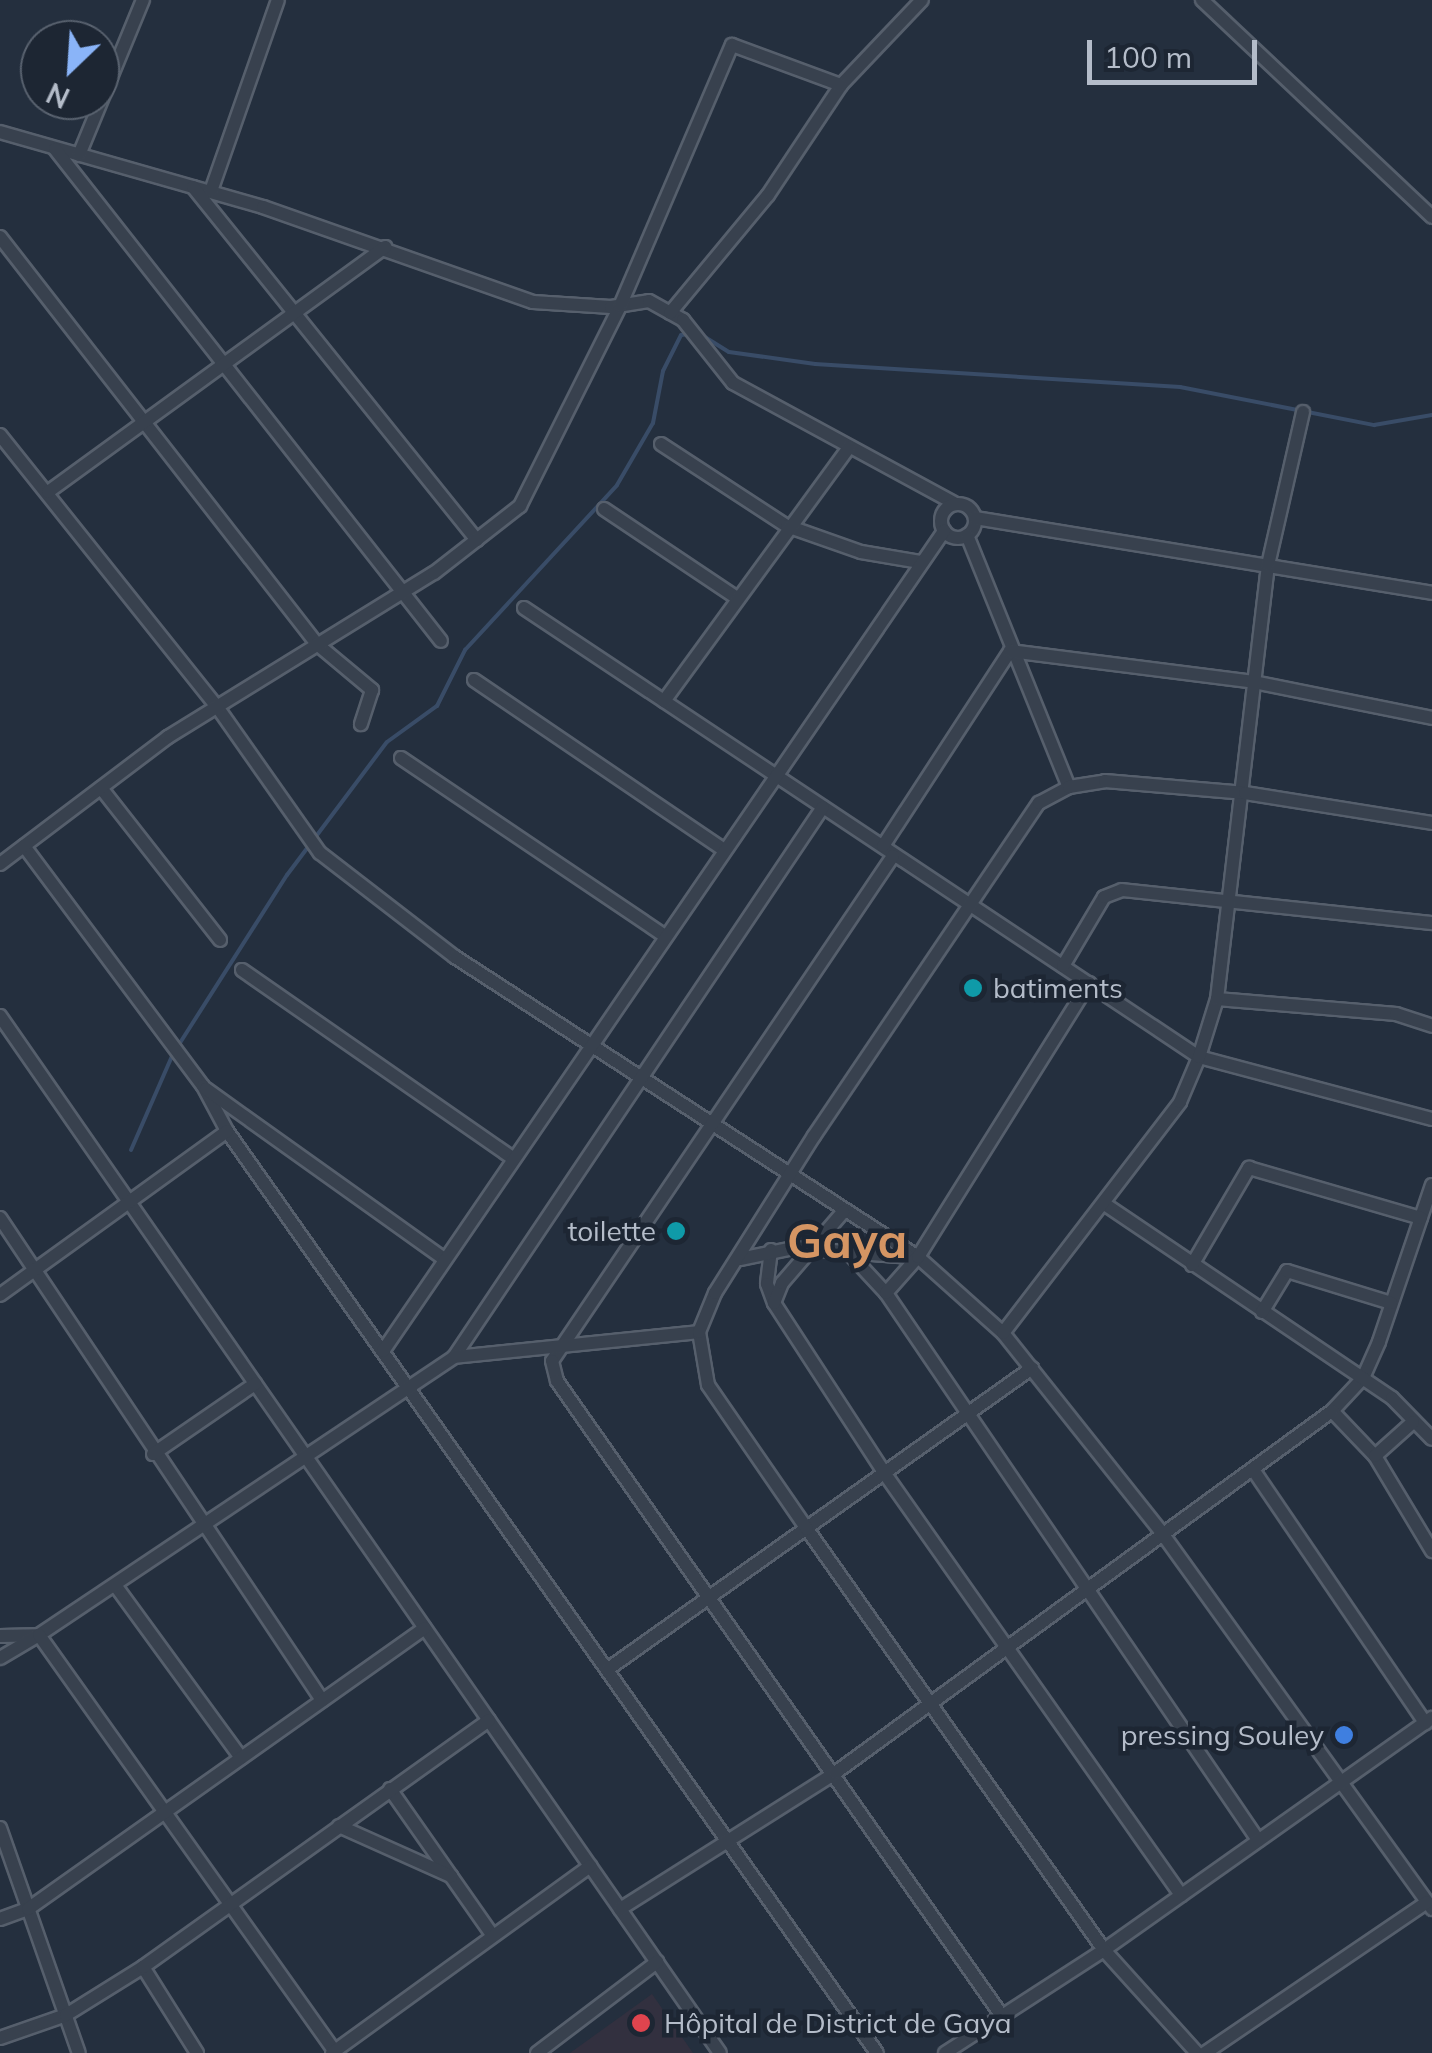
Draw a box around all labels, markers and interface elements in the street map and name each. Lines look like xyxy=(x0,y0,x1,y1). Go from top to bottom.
north arrow xyxy=(20,20,120,120)
scale bar xyxy=(1092,20,1262,82)
text: 100 m xyxy=(1104,38,1192,76)
text: N xyxy=(41,76,75,116)
place label: batiments xyxy=(993,971,1123,1005)
marker: batiments xyxy=(962,977,984,999)
district label: Gaya xyxy=(787,1212,907,1270)
place label: toilette xyxy=(567,1214,656,1248)
marker: toilette xyxy=(665,1220,687,1242)
place label: pressing Souley xyxy=(1121,1718,1324,1752)
marker: pressing Souley xyxy=(1333,1724,1355,1746)
place label: Hôpital de District de Gaya xyxy=(664,2006,1012,2040)
marker: Hôpital de District de Gaya xyxy=(628,2010,654,2036)

